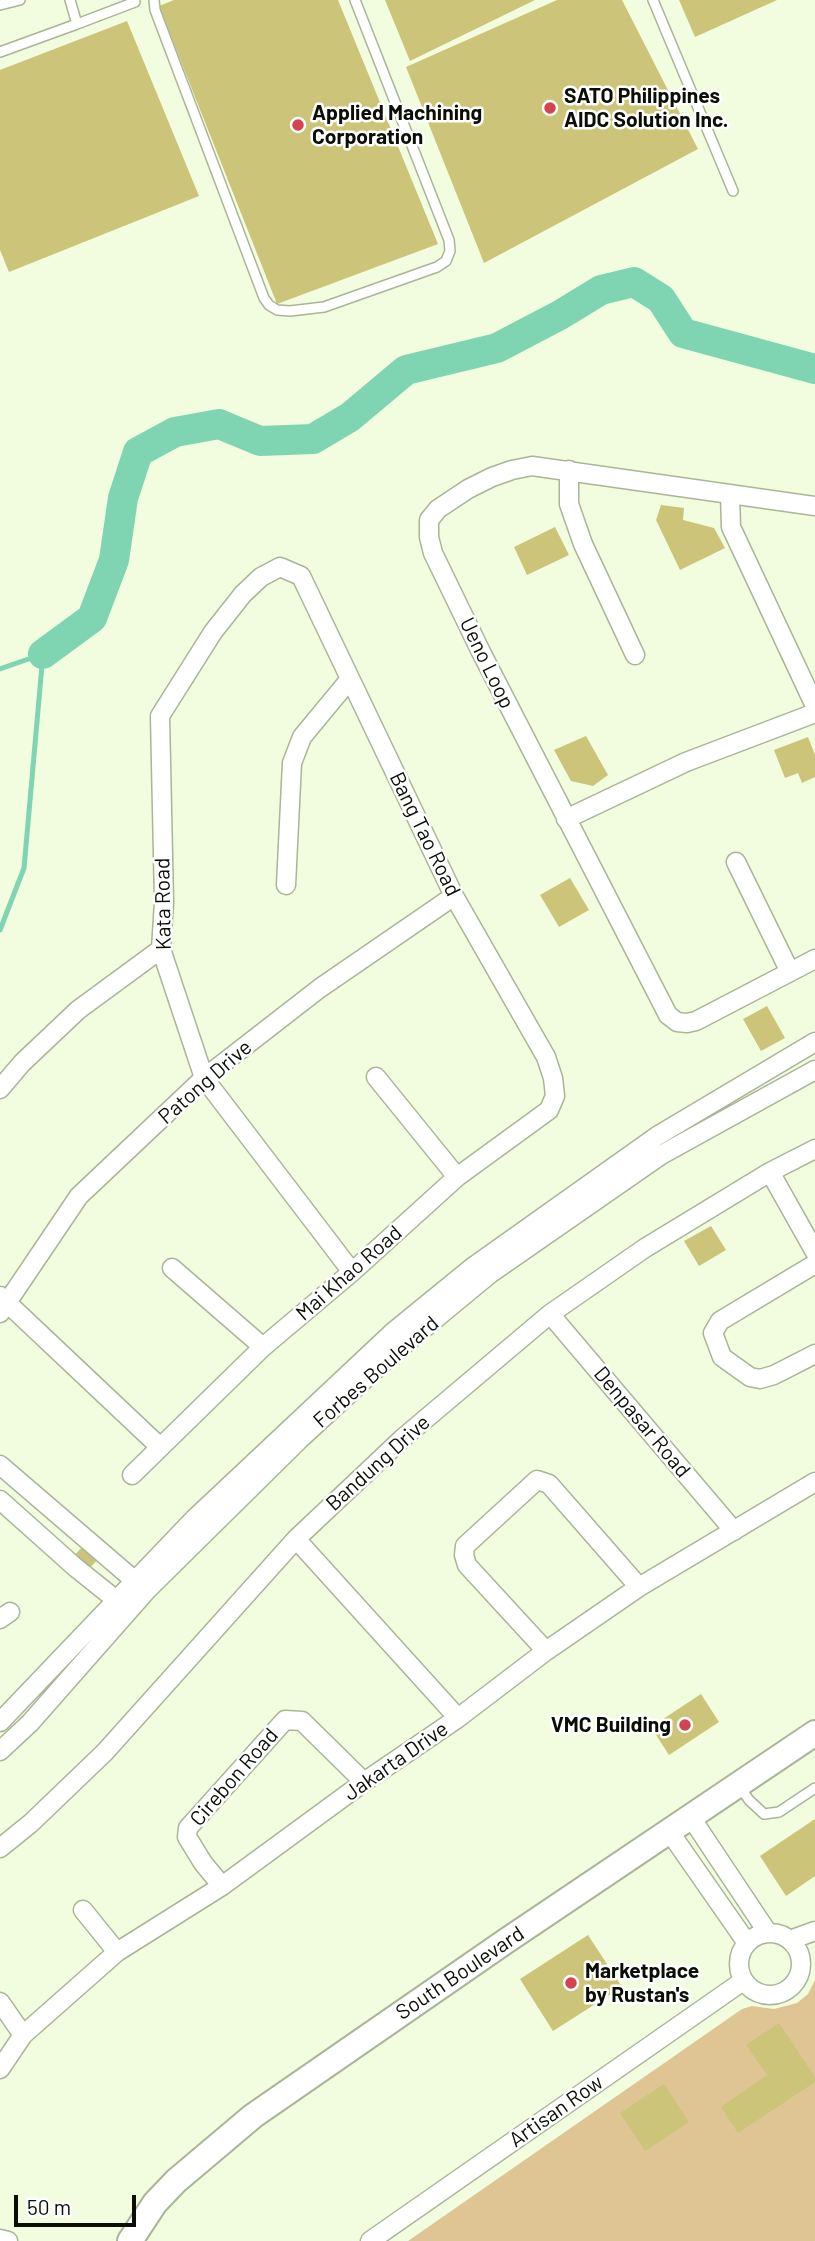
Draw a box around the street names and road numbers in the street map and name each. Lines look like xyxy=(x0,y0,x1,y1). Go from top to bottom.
street label: Ueno Loop xyxy=(454,613,520,713)
street label: Bang Tao Road xyxy=(384,768,466,900)
street label: Kata Road xyxy=(150,858,176,950)
street label: Patong Drive xyxy=(153,1035,257,1129)
street label: Mai Khao Road xyxy=(291,1220,407,1326)
street label: Forbes Boulevard xyxy=(308,1311,444,1433)
street label: Denpasar Road xyxy=(588,1361,696,1483)
street label: Bandung Drive xyxy=(321,1410,435,1516)
street label: Jakarta Drive xyxy=(339,1716,453,1806)
street label: Cirebon Road xyxy=(185,1723,283,1831)
street label: South Boulevard xyxy=(391,1921,529,2025)
street label: Artisan Row xyxy=(504,2069,608,2153)

